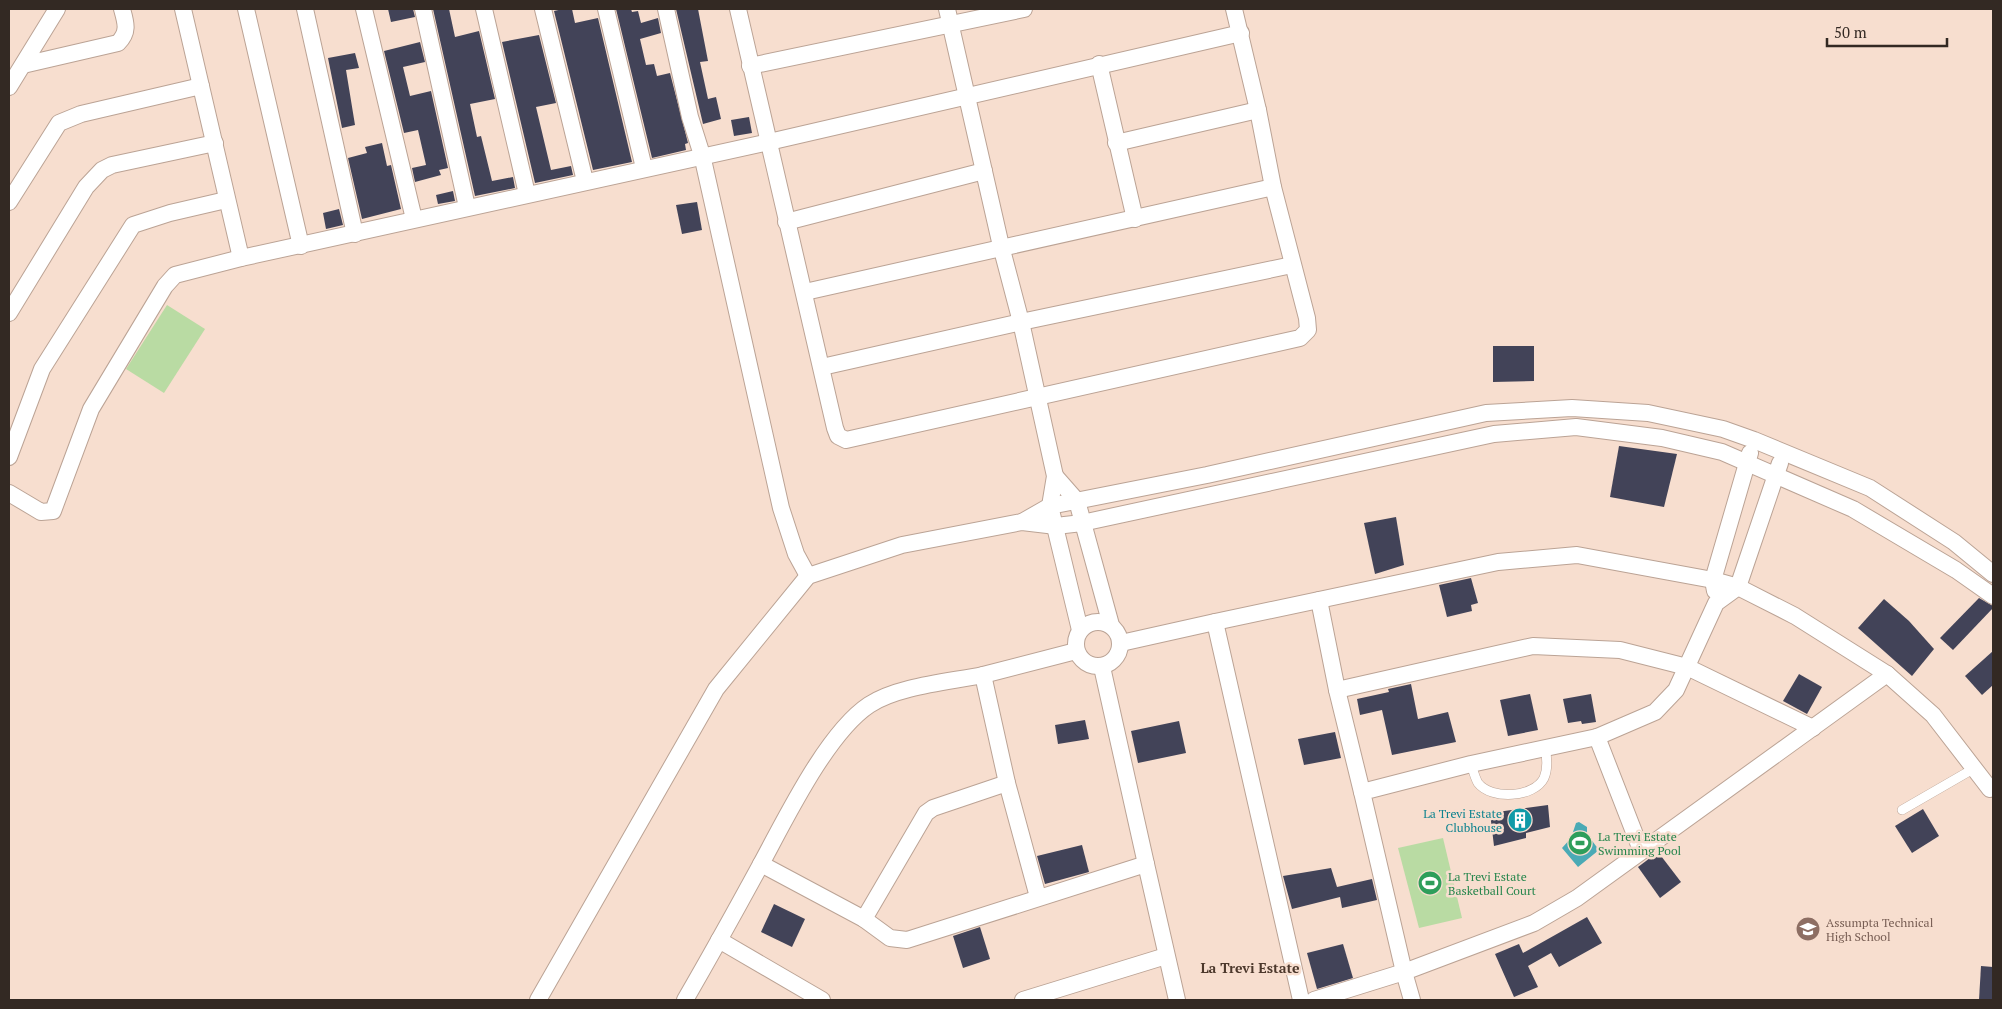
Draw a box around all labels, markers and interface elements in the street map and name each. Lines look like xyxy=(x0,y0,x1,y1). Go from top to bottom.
scale bar xyxy=(1827,15,1947,47)
text: 50 m xyxy=(1834,22,1867,42)
place label: La Trevi Estate Clubhouse xyxy=(1423,806,1502,835)
building icon: La Trevi Estate Clubhouse xyxy=(1507,807,1533,833)
place label: La Trevi Estate Swimming Pool xyxy=(1598,829,1682,858)
sports icon: La Trevi Estate Swimming Pool xyxy=(1567,830,1593,856)
place label: La Trevi Estate Basketball Court xyxy=(1448,869,1536,898)
sports icon: La Trevi Estate Basketball Court xyxy=(1417,870,1443,896)
place label: Assumpta Technical High School xyxy=(1826,915,1934,944)
school or university icon: Assumpta Technical High School xyxy=(1795,916,1821,942)
district label: La Trevi Estate xyxy=(1200,958,1300,977)

